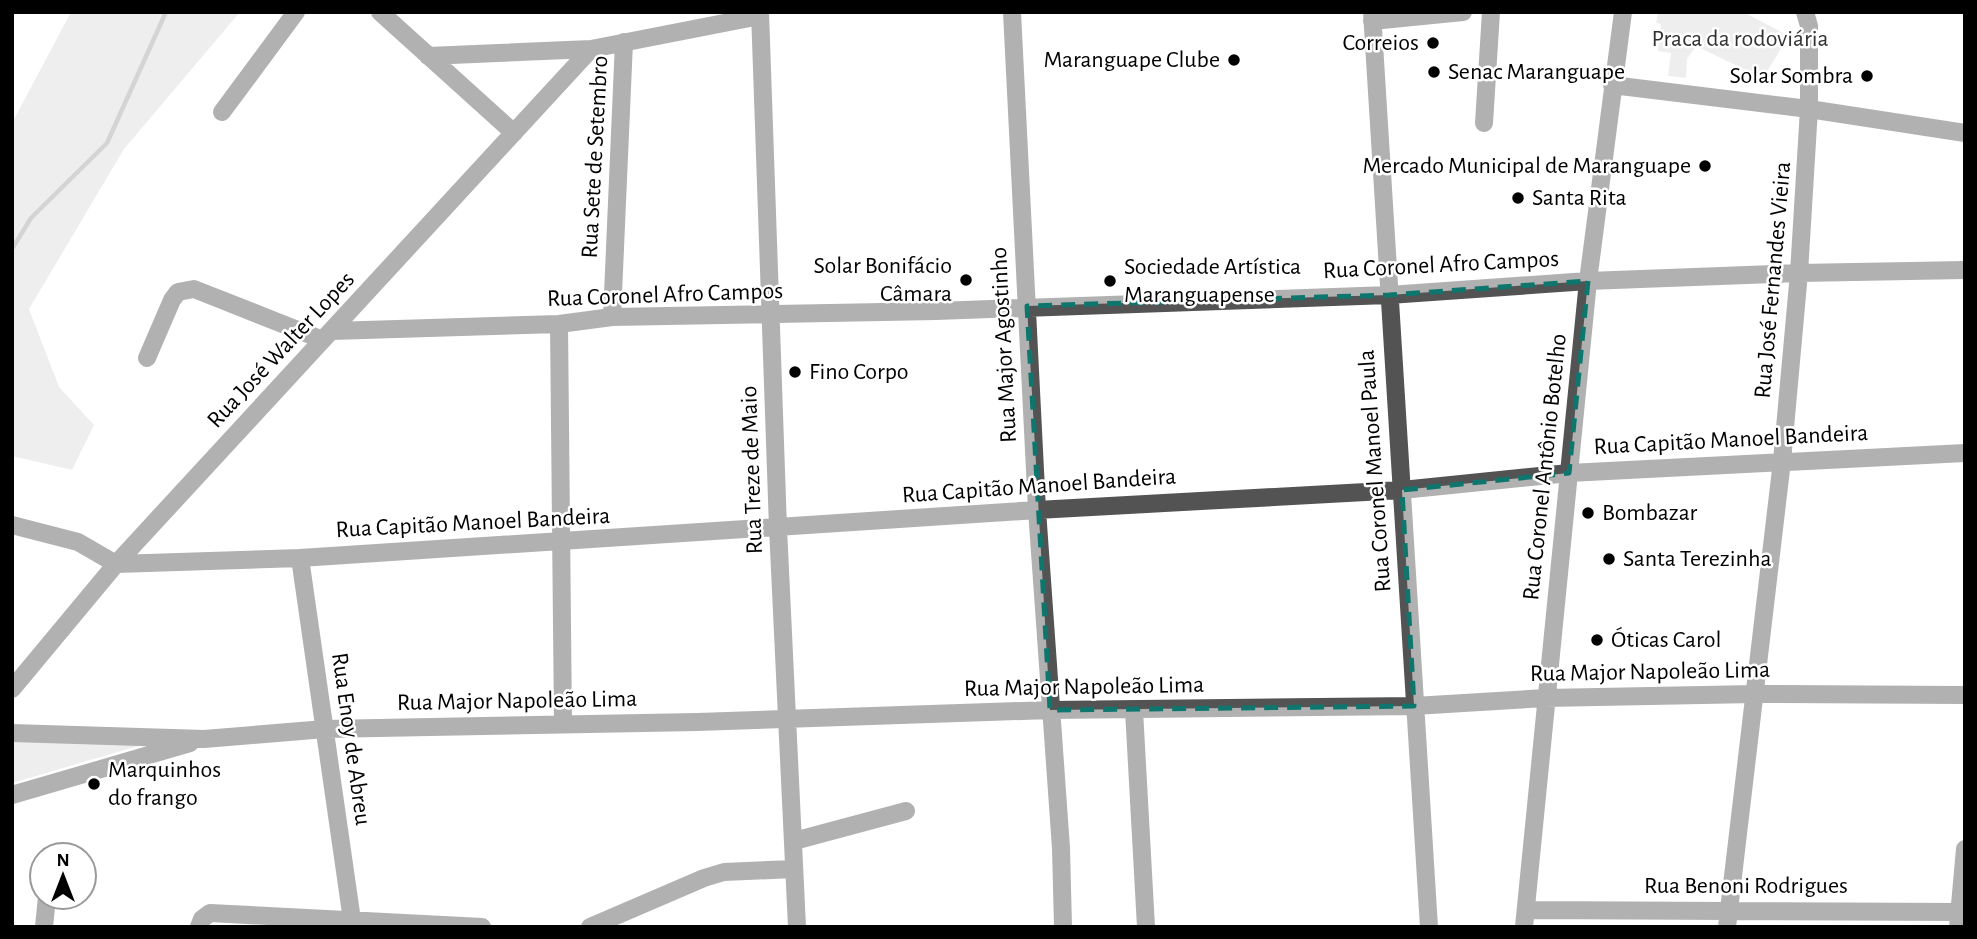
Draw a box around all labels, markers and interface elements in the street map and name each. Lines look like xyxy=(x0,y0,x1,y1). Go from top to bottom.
park label: Praca da rodoviária xyxy=(1651,27,1829,51)
place label: Correios xyxy=(1342,31,1419,55)
marker: Correios xyxy=(1425,35,1441,51)
place label: Maranguape Clube xyxy=(1043,48,1220,72)
marker: Maranguape Clube xyxy=(1226,52,1242,68)
street label: Rua Sete de Setembro xyxy=(578,55,612,259)
place label: Senac Maranguape xyxy=(1448,60,1625,84)
marker: Senac Maranguape xyxy=(1426,64,1442,80)
place label: Solar Sombra xyxy=(1730,64,1853,88)
marker: Solar Sombra xyxy=(1859,68,1875,84)
place label: Mercado Municipal de Maranguape xyxy=(1363,154,1691,178)
marker: Mercado Municipal de Maranguape xyxy=(1697,158,1713,174)
street label: Rua José Fernandes Vieira xyxy=(1751,160,1795,400)
place label: Santa Rita xyxy=(1532,186,1627,210)
marker: Santa Rita xyxy=(1510,190,1526,206)
street label: Rua Major Agostinho xyxy=(987,247,1021,443)
street label: Rua Coronel Afro Campos xyxy=(1322,247,1560,283)
place label: Solar Bonifácio Câmara xyxy=(814,254,952,306)
place label: Sociedade Artística Maranguapense xyxy=(1124,255,1301,307)
street label: Rua José Walter Lopes xyxy=(203,267,359,433)
marker: Solar Bonifácio Câmara xyxy=(958,272,974,288)
marker: Sociedade Artística Maranguapense xyxy=(1102,273,1118,289)
street label: Rua Coronel Afro Campos xyxy=(546,279,784,311)
street label: Rua Coronel Antônio Botelho xyxy=(1519,332,1571,602)
street label: Rua Coronel Manoel Paula xyxy=(1355,349,1395,593)
place label: Fino Corpo xyxy=(809,360,909,384)
marker: Fino Corpo xyxy=(787,364,803,380)
street label: Rua Treze de Maio xyxy=(737,385,767,555)
street label: Rua Capitão Manoel Bandeira xyxy=(1593,421,1869,459)
street label: Rua Capitão Manoel Bandeira xyxy=(901,464,1177,508)
place label: Bombazar xyxy=(1602,501,1698,525)
street label: Rua Capitão Manoel Bandeira xyxy=(335,504,611,542)
marker: Bombazar xyxy=(1580,505,1596,521)
place label: Santa Terezinha xyxy=(1623,547,1771,571)
marker: Santa Terezinha xyxy=(1601,551,1617,567)
place label: Óticas Carol xyxy=(1611,626,1721,652)
marker: Óticas Carol xyxy=(1589,632,1605,648)
street label: Rua Enoy de Abreu xyxy=(327,651,375,827)
street label: Rua Major Napoleão Lima xyxy=(1530,658,1770,686)
street label: Rua Major Napoleão Lima xyxy=(964,673,1204,701)
street label: Rua Major Napoleão Lima xyxy=(397,687,637,715)
place label: Marquinhos do frango xyxy=(108,758,221,810)
marker: Marquinhos do frango xyxy=(86,776,102,792)
north arrow xyxy=(28,841,98,911)
text: N xyxy=(56,851,70,870)
street label: Rua Benoni Rodrigues xyxy=(1644,874,1848,898)

